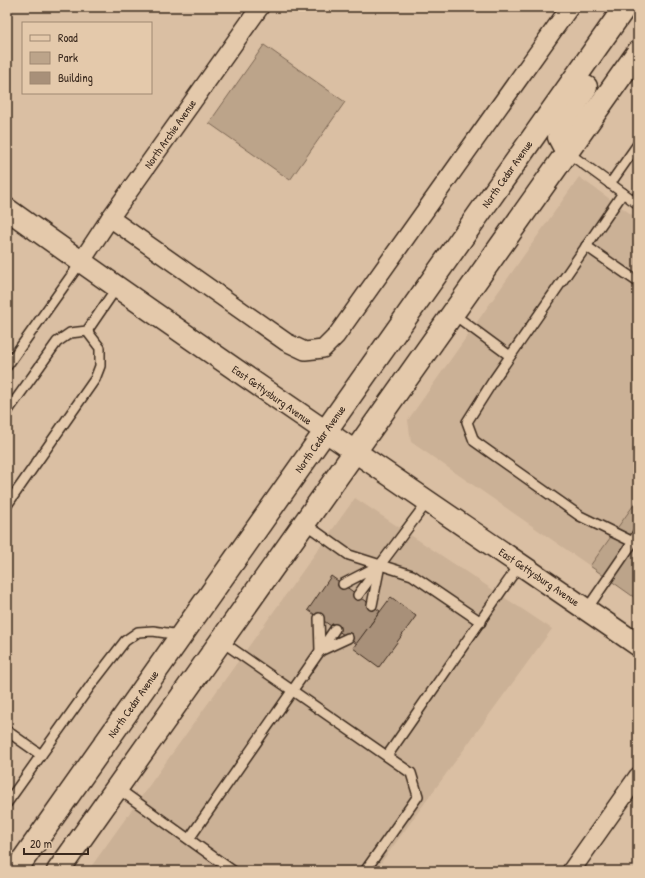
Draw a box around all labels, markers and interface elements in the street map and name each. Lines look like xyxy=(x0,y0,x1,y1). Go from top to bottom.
legend xyxy=(22,22,152,94)
text: Road xyxy=(58,29,78,46)
text: Park xyxy=(58,49,78,66)
text: Building xyxy=(58,69,93,86)
street label: North Archie Avenue xyxy=(141,96,199,171)
street label: North Cedar Avenue xyxy=(479,137,536,210)
street label: East Gettysburg Avenue xyxy=(229,362,315,428)
street label: North Cedar Avenue xyxy=(292,402,349,475)
street label: East Gettysburg Avenue xyxy=(496,545,583,610)
street label: North Cedar Avenue xyxy=(105,667,162,740)
scale bar xyxy=(24,830,88,856)
text: 20 m xyxy=(30,835,52,852)

